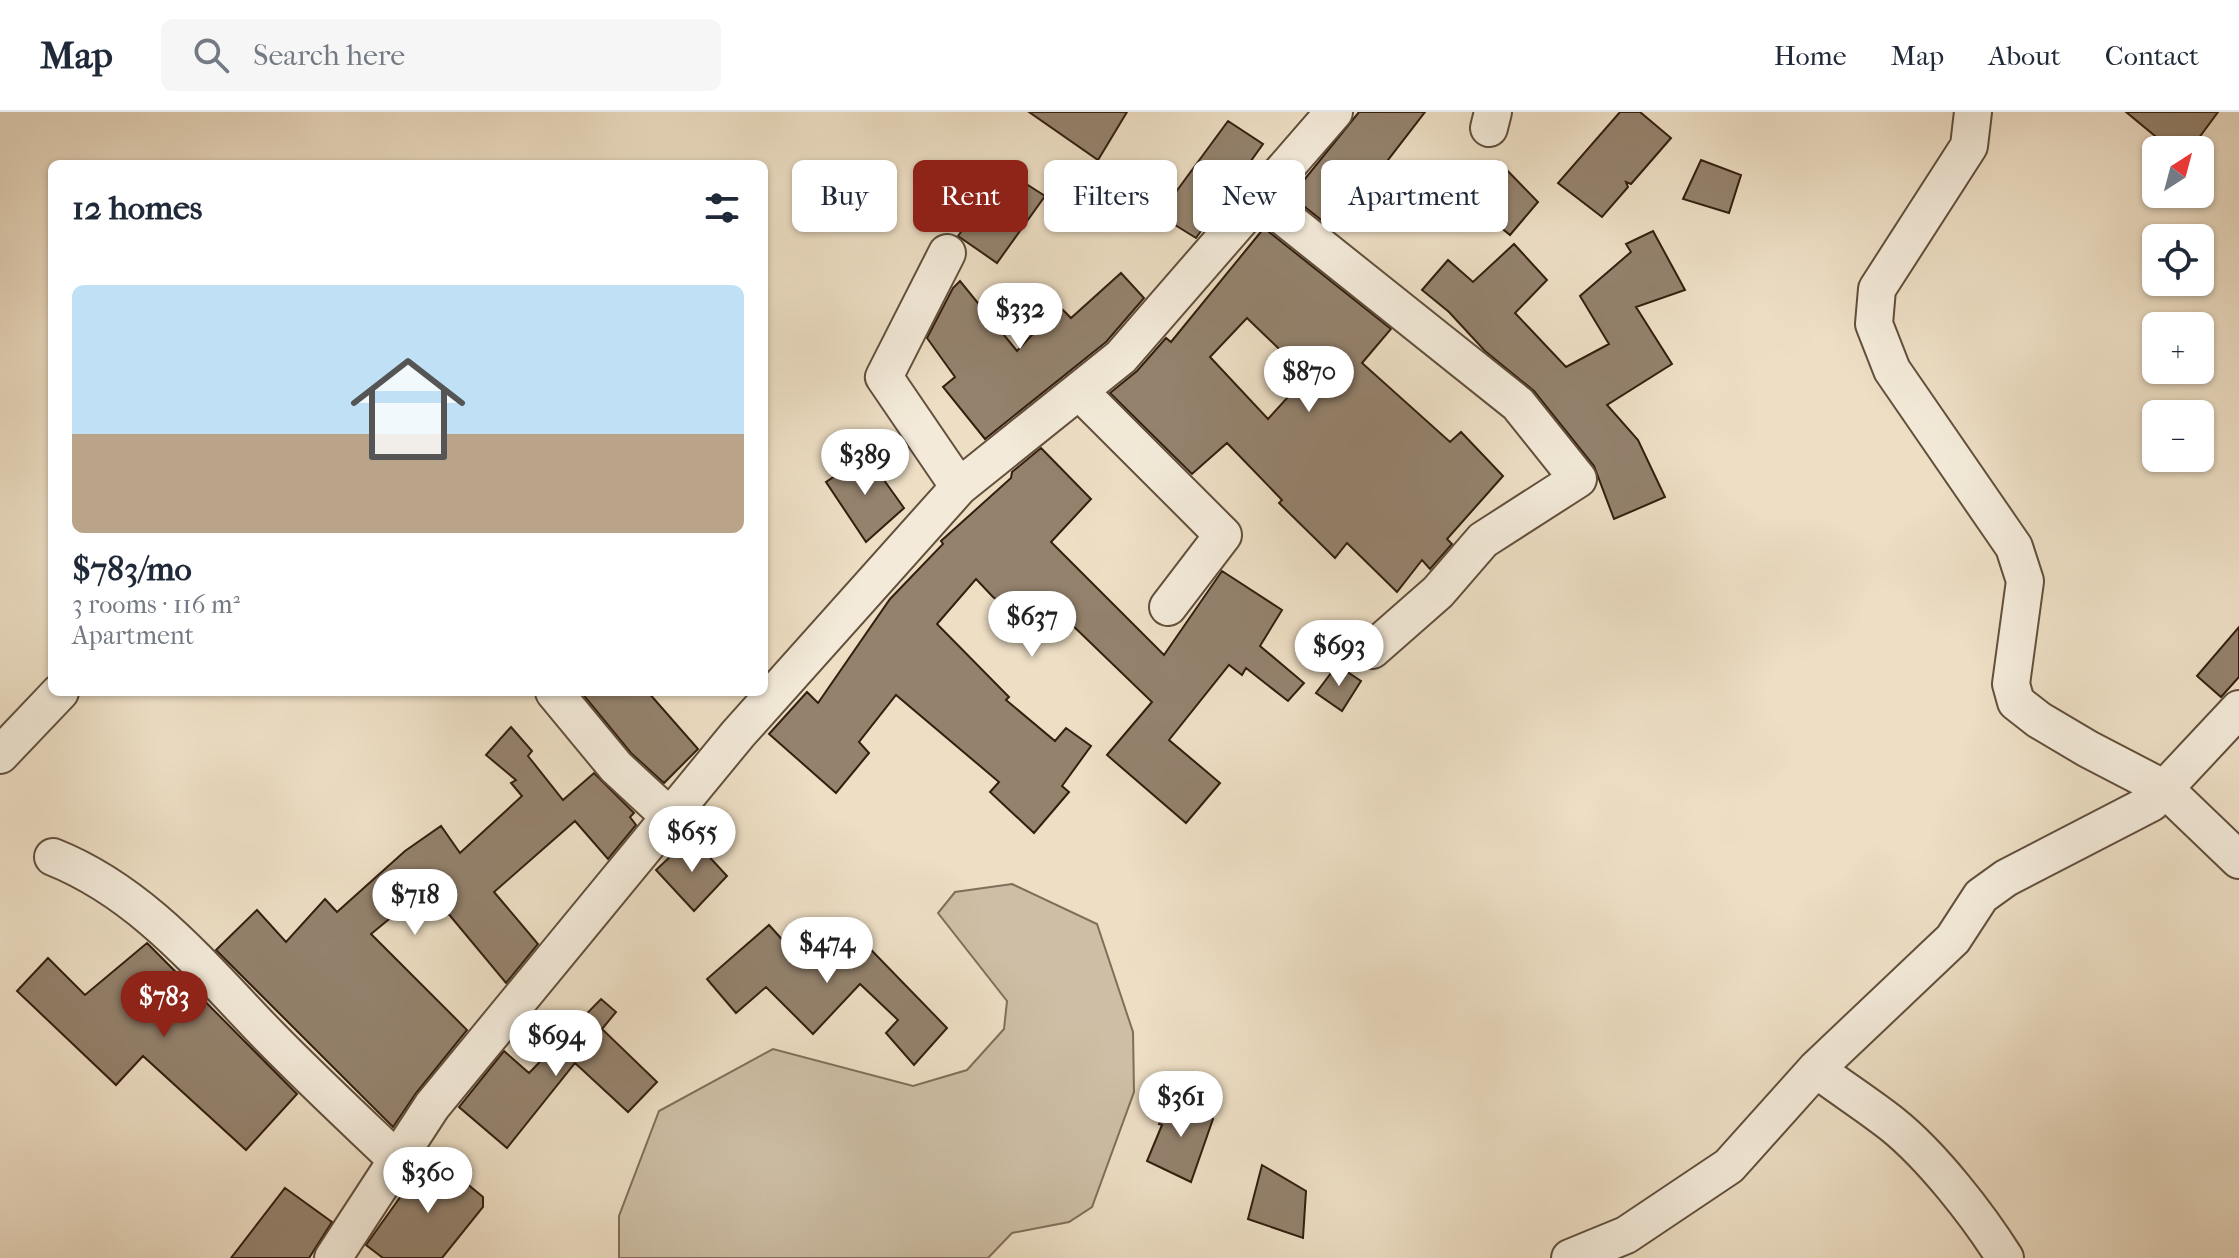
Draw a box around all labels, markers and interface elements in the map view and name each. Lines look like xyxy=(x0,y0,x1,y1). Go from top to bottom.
search box xyxy=(161,19,721,91)
text: Map xyxy=(40,33,113,78)
icon: search xyxy=(189,33,233,77)
text: Search here xyxy=(253,38,405,73)
text: Home xyxy=(1774,39,1847,72)
text: Map xyxy=(1891,39,1944,72)
text: About xyxy=(1988,39,2061,72)
text: Contact xyxy=(2105,39,2199,72)
north arrow xyxy=(2142,136,2214,208)
map controls xyxy=(2142,136,2214,472)
chip: Buy xyxy=(792,160,897,232)
chip: Rent xyxy=(913,160,1028,232)
chip: Filters xyxy=(1044,160,1177,232)
chip: New xyxy=(1193,160,1305,232)
chip: Apartment xyxy=(1321,160,1508,232)
icon: filters xyxy=(700,186,744,230)
text: 12 homes xyxy=(72,188,202,228)
button: locate xyxy=(2142,224,2214,296)
pin: $332 xyxy=(973,283,1067,351)
text: $332 xyxy=(995,293,1045,324)
button: + xyxy=(2142,312,2214,384)
icon: home xyxy=(336,337,480,481)
pin: $870 xyxy=(1262,346,1356,414)
text: $870 xyxy=(1282,356,1336,387)
button: − xyxy=(2142,400,2214,472)
pin: $389 xyxy=(818,429,912,497)
text: $389 xyxy=(839,439,891,470)
text: $783/mo xyxy=(72,549,192,589)
text: 3 rooms · 116 m² xyxy=(72,589,240,620)
pin: $637 xyxy=(985,591,1079,659)
text: $637 xyxy=(1006,601,1058,632)
text: Apartment xyxy=(72,620,194,651)
pin: $693 xyxy=(1292,620,1386,688)
text: $693 xyxy=(1313,630,1365,661)
pin: $655 xyxy=(645,806,739,874)
text: $655 xyxy=(667,816,717,847)
pin: $718 xyxy=(368,869,462,937)
text: $718 xyxy=(390,879,440,910)
pin: $474 xyxy=(780,917,874,985)
text: $474 xyxy=(799,927,855,958)
pin: $783 xyxy=(117,971,211,1039)
text: $783 xyxy=(139,981,189,1012)
pin: $694 xyxy=(509,1010,603,1078)
text: $694 xyxy=(527,1020,585,1051)
pin: $361 xyxy=(1134,1071,1228,1139)
text: $361 xyxy=(1157,1081,1205,1112)
pin: $360 xyxy=(381,1147,475,1215)
text: $360 xyxy=(401,1157,455,1188)

